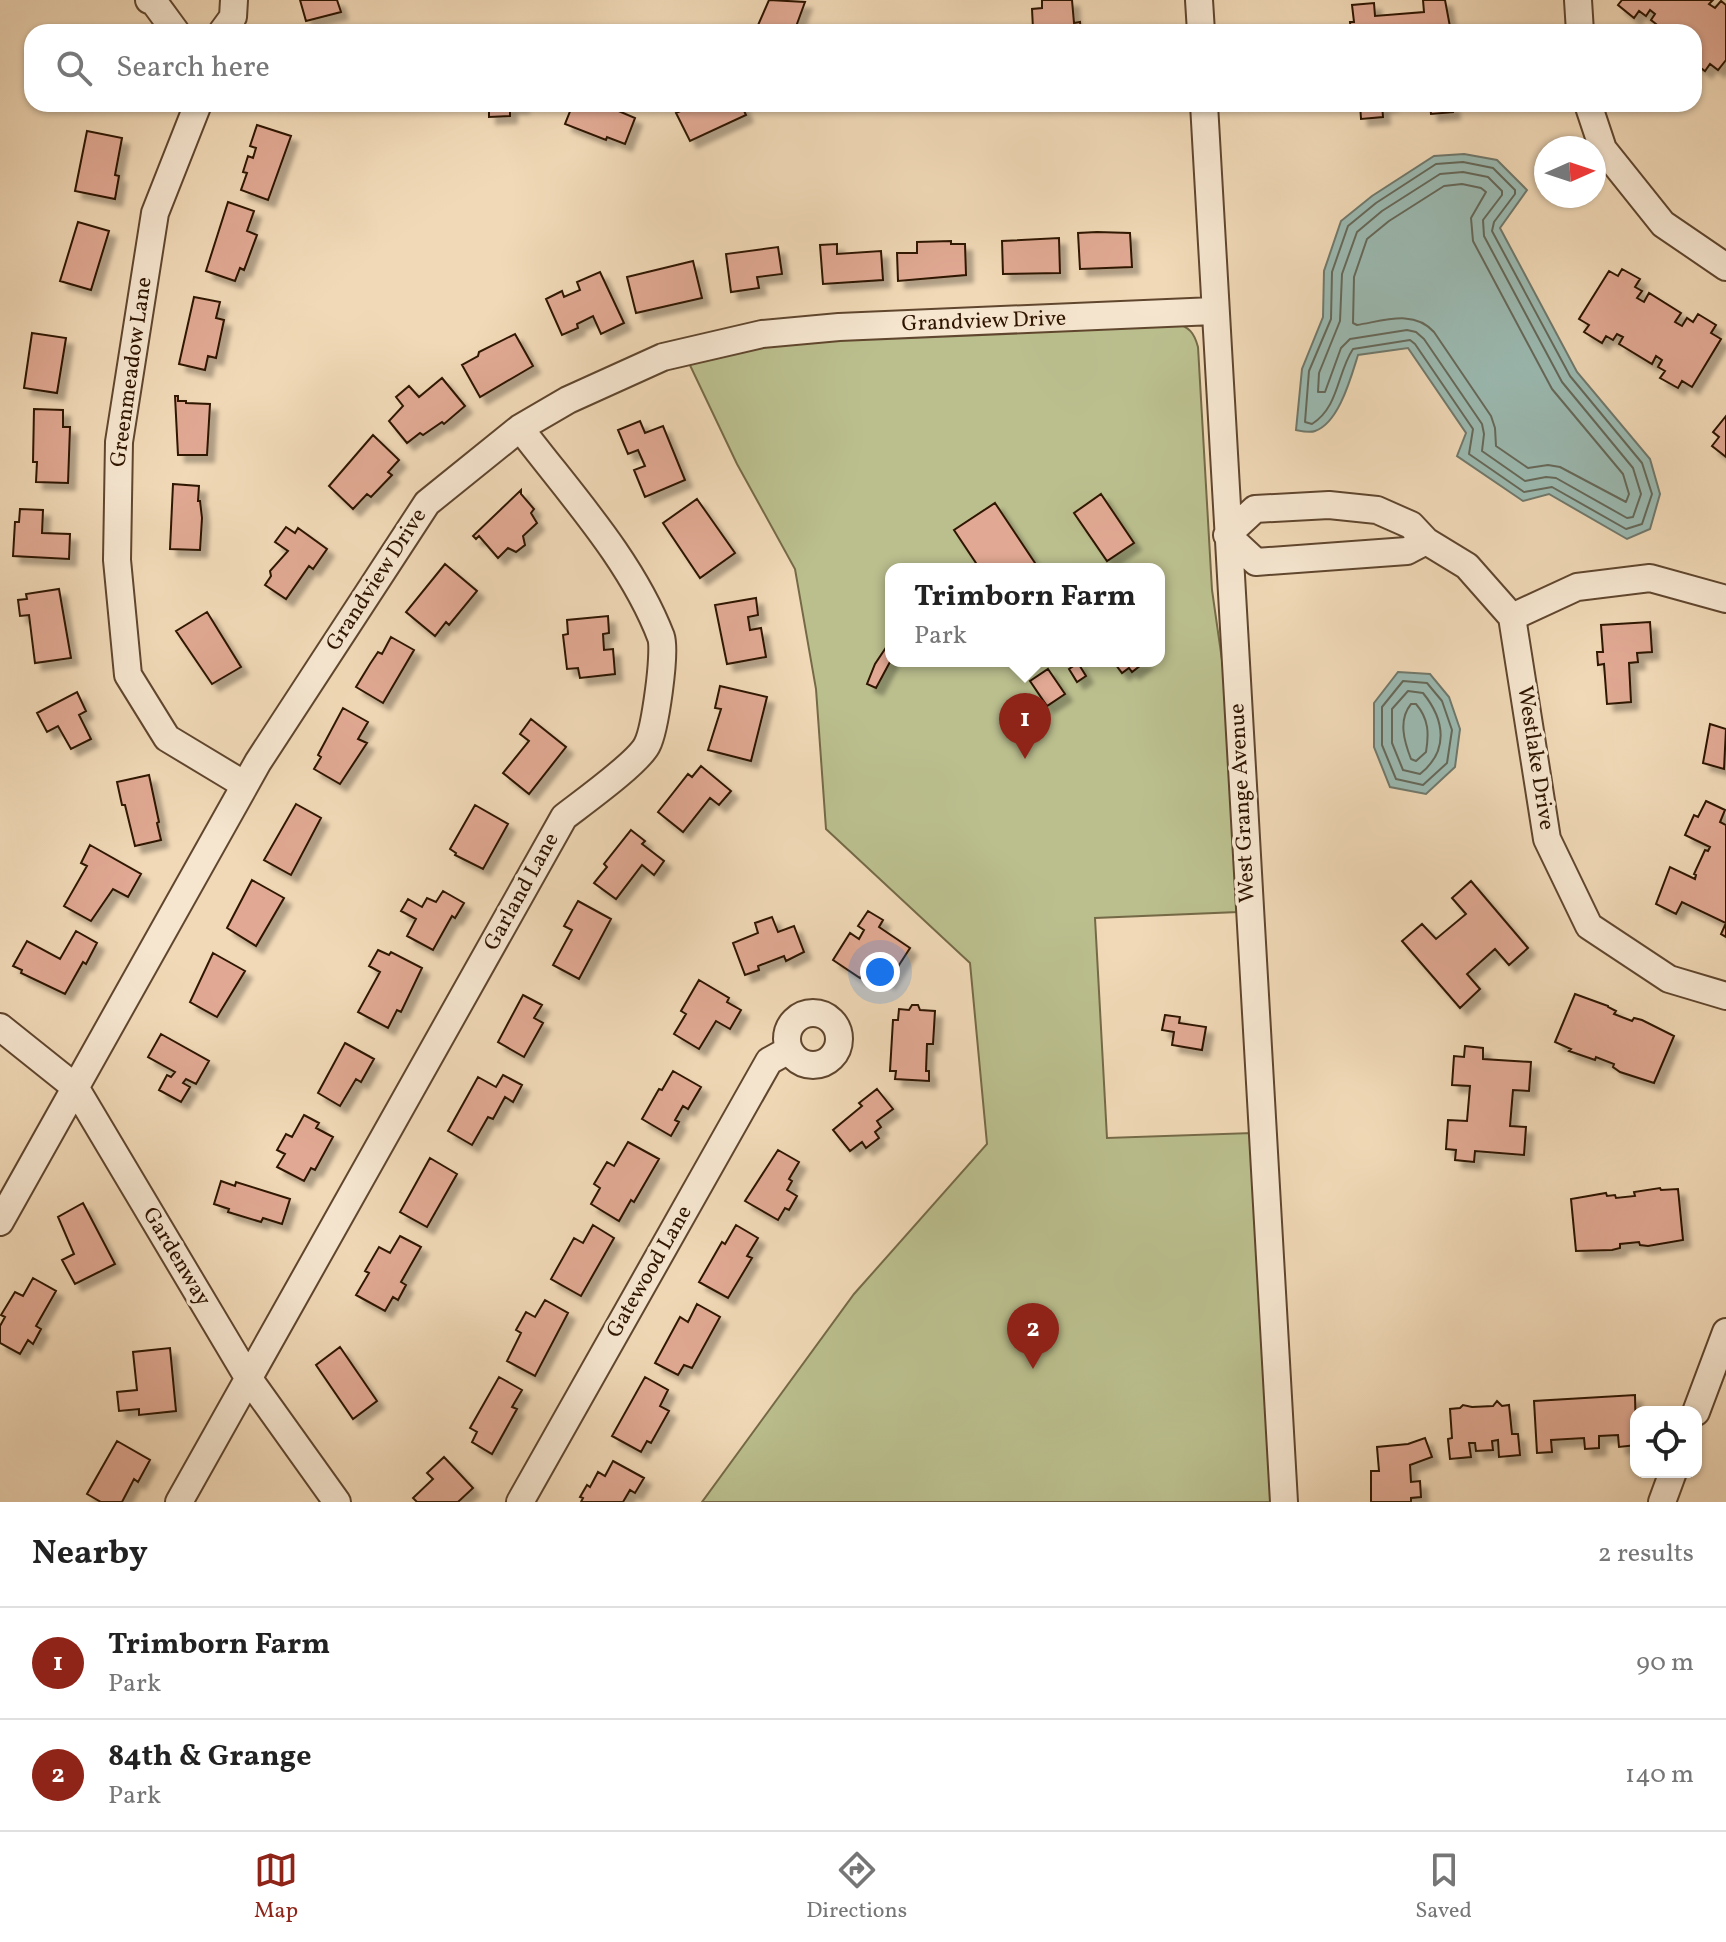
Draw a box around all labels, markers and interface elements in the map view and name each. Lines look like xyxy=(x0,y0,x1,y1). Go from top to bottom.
search box xyxy=(24,24,1702,112)
icon: search xyxy=(52,46,96,90)
text: Search here xyxy=(116,47,270,89)
north arrow xyxy=(1534,136,1606,208)
street label: Greenmeadow Lane xyxy=(103,275,161,469)
street label: Grandview Drive xyxy=(901,304,1067,340)
street label: Grandview Drive xyxy=(319,502,435,658)
popup xyxy=(885,563,1165,667)
text: Trimborn Farm xyxy=(914,576,1136,618)
text: Park xyxy=(914,618,967,654)
street label: Westlake Drive xyxy=(1508,684,1562,832)
pin: 1 xyxy=(999,693,1051,759)
street label: West Grange Avenue xyxy=(1222,702,1264,904)
street label: Garland Lane xyxy=(477,827,567,957)
your location xyxy=(860,952,900,992)
street label: Gatewood Lane xyxy=(600,1200,700,1344)
street label: Gardenway xyxy=(134,1202,218,1312)
pin: 2 xyxy=(1007,1303,1059,1369)
map controls xyxy=(1630,1406,1702,1478)
button: locate xyxy=(1630,1406,1702,1478)
text: Nearby xyxy=(32,1531,148,1578)
text: 2 results xyxy=(1598,1536,1694,1572)
text: Trimborn Farm xyxy=(108,1624,330,1666)
text: 1 xyxy=(53,1645,63,1681)
text: 90 m xyxy=(1636,1645,1694,1681)
text: Park xyxy=(108,1666,161,1702)
text: 84th & Grange xyxy=(108,1736,311,1778)
text: 2 xyxy=(51,1757,65,1793)
text: 140 m xyxy=(1625,1757,1694,1793)
text: Park xyxy=(108,1778,161,1814)
tab: Map xyxy=(254,1848,298,1927)
tab: Directions xyxy=(806,1848,907,1927)
tab: Saved xyxy=(1415,1848,1472,1927)

